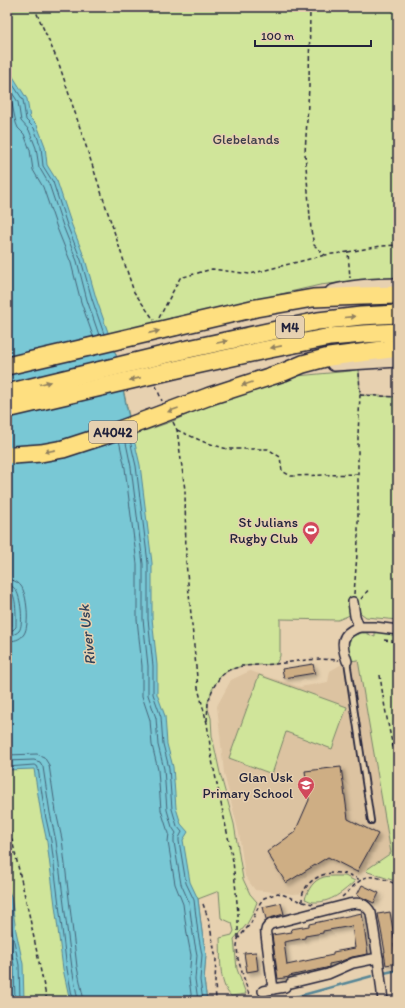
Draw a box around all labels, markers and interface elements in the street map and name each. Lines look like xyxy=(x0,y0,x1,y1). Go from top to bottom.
scale bar xyxy=(255,22,371,48)
text: 100 m xyxy=(261,29,294,43)
park label: Glebelands xyxy=(212,131,280,148)
one-way arrow xyxy=(344,313,356,320)
road number: M4 xyxy=(276,316,304,338)
one-way arrow xyxy=(148,328,160,334)
one-way arrow xyxy=(216,338,228,344)
one-way arrow xyxy=(270,345,282,351)
one-way arrow xyxy=(129,377,142,383)
one-way arrow xyxy=(39,380,51,386)
one-way arrow xyxy=(240,381,252,387)
one-way arrow xyxy=(167,407,179,413)
road number: A4042 xyxy=(89,421,137,443)
one-way arrow xyxy=(44,449,56,455)
place label: St Julians Rugby Club xyxy=(230,514,298,547)
sports icon: St Julians Rugby Club xyxy=(301,520,321,545)
water label: River Usk xyxy=(75,603,99,666)
place label: Glan Usk Primary School xyxy=(203,769,294,802)
school or university icon: Glan Usk Primary School xyxy=(296,775,316,800)

